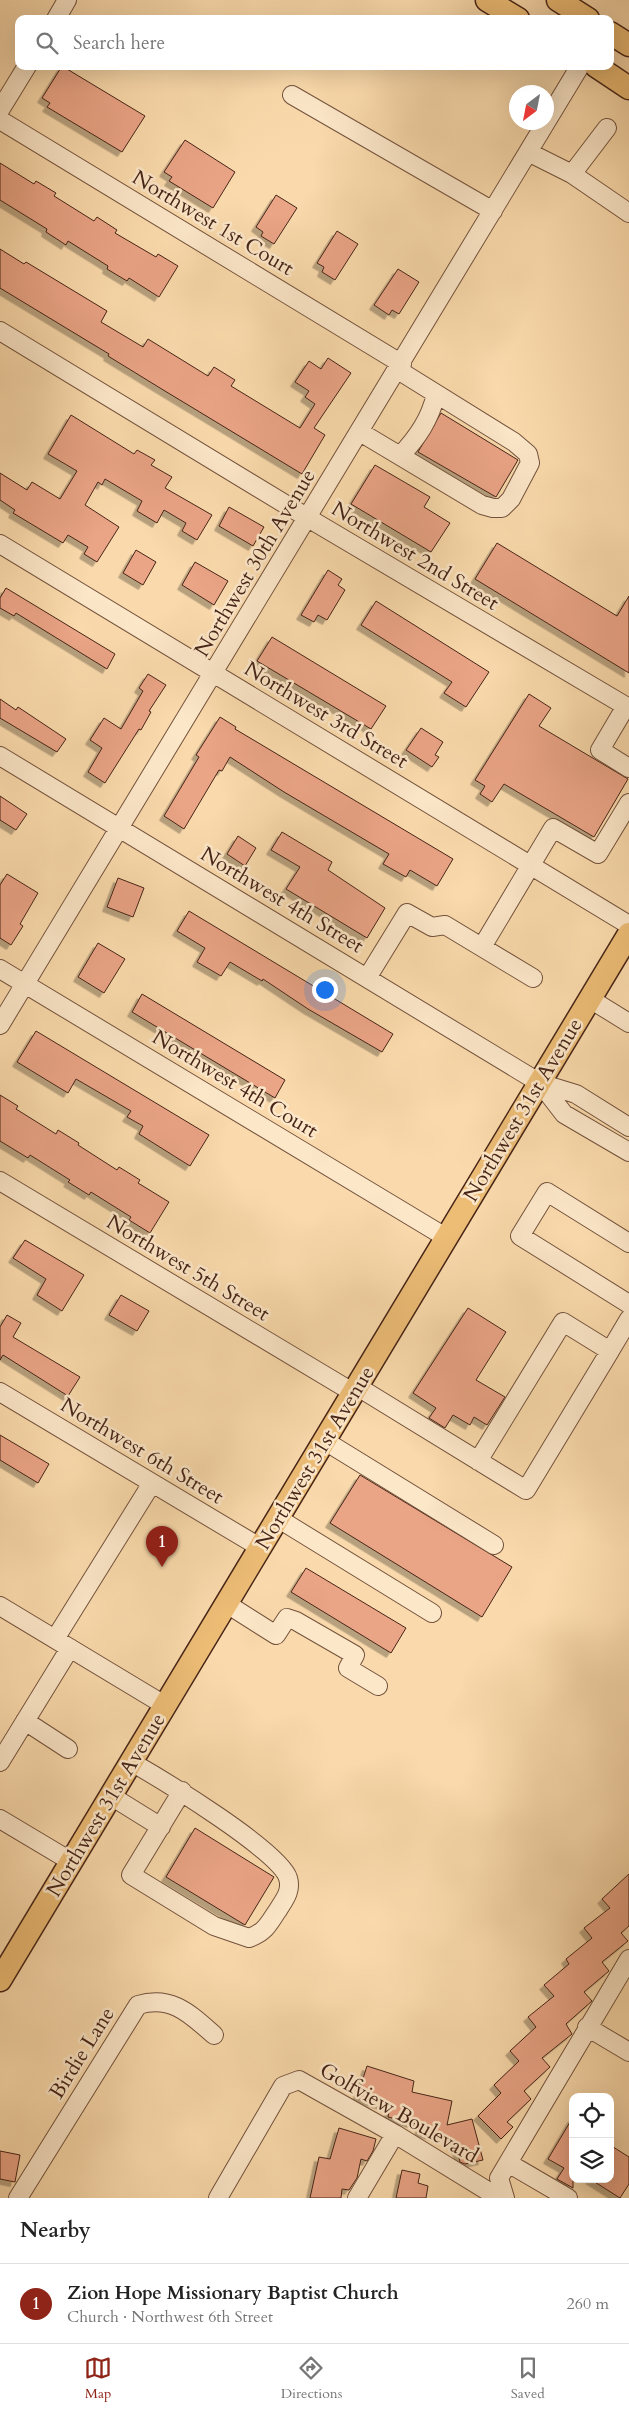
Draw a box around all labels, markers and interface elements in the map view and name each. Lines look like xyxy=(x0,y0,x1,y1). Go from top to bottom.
search box xyxy=(15,15,614,70)
icon: search xyxy=(33,29,61,57)
text: Search here xyxy=(73,30,165,56)
north arrow xyxy=(509,85,554,130)
street label: Northwest 1st Court xyxy=(127,163,300,283)
street label: Northwest 30th Avenue xyxy=(187,464,323,662)
street label: Northwest 2nd Street xyxy=(326,494,505,618)
street label: Northwest 3rd Street xyxy=(239,655,414,776)
street label: Northwest 4th Street xyxy=(195,840,369,960)
your location xyxy=(312,977,338,1003)
street label: Northwest 31st Avenue xyxy=(457,1013,589,1207)
street label: Northwest 4th Court xyxy=(147,1023,324,1145)
street label: Northwest 5th Street xyxy=(101,1208,275,1328)
street label: Northwest 31st Avenue xyxy=(249,1361,381,1555)
street label: Northwest 6th Street xyxy=(55,1391,229,1511)
pin: 1 xyxy=(146,1526,178,1567)
street label: Northwest 31st Avenue xyxy=(40,1708,172,1902)
street label: Birdie Lane xyxy=(42,2001,122,2105)
street label: Golfview Boulevard xyxy=(314,2056,484,2170)
map controls xyxy=(569,2093,614,2183)
button: locate xyxy=(569,2093,614,2138)
button: layers xyxy=(569,2138,614,2183)
text: Nearby xyxy=(20,2216,91,2245)
text: Zion Hope Missionary Baptist Church xyxy=(67,2280,399,2306)
text: 1 xyxy=(32,2293,40,2315)
text: 260 m xyxy=(567,2293,609,2315)
text: Church · Northwest 6th Street xyxy=(67,2306,273,2328)
tab: Map xyxy=(84,2354,112,2403)
tab: Directions xyxy=(281,2354,342,2403)
tab: Saved xyxy=(511,2354,545,2403)

